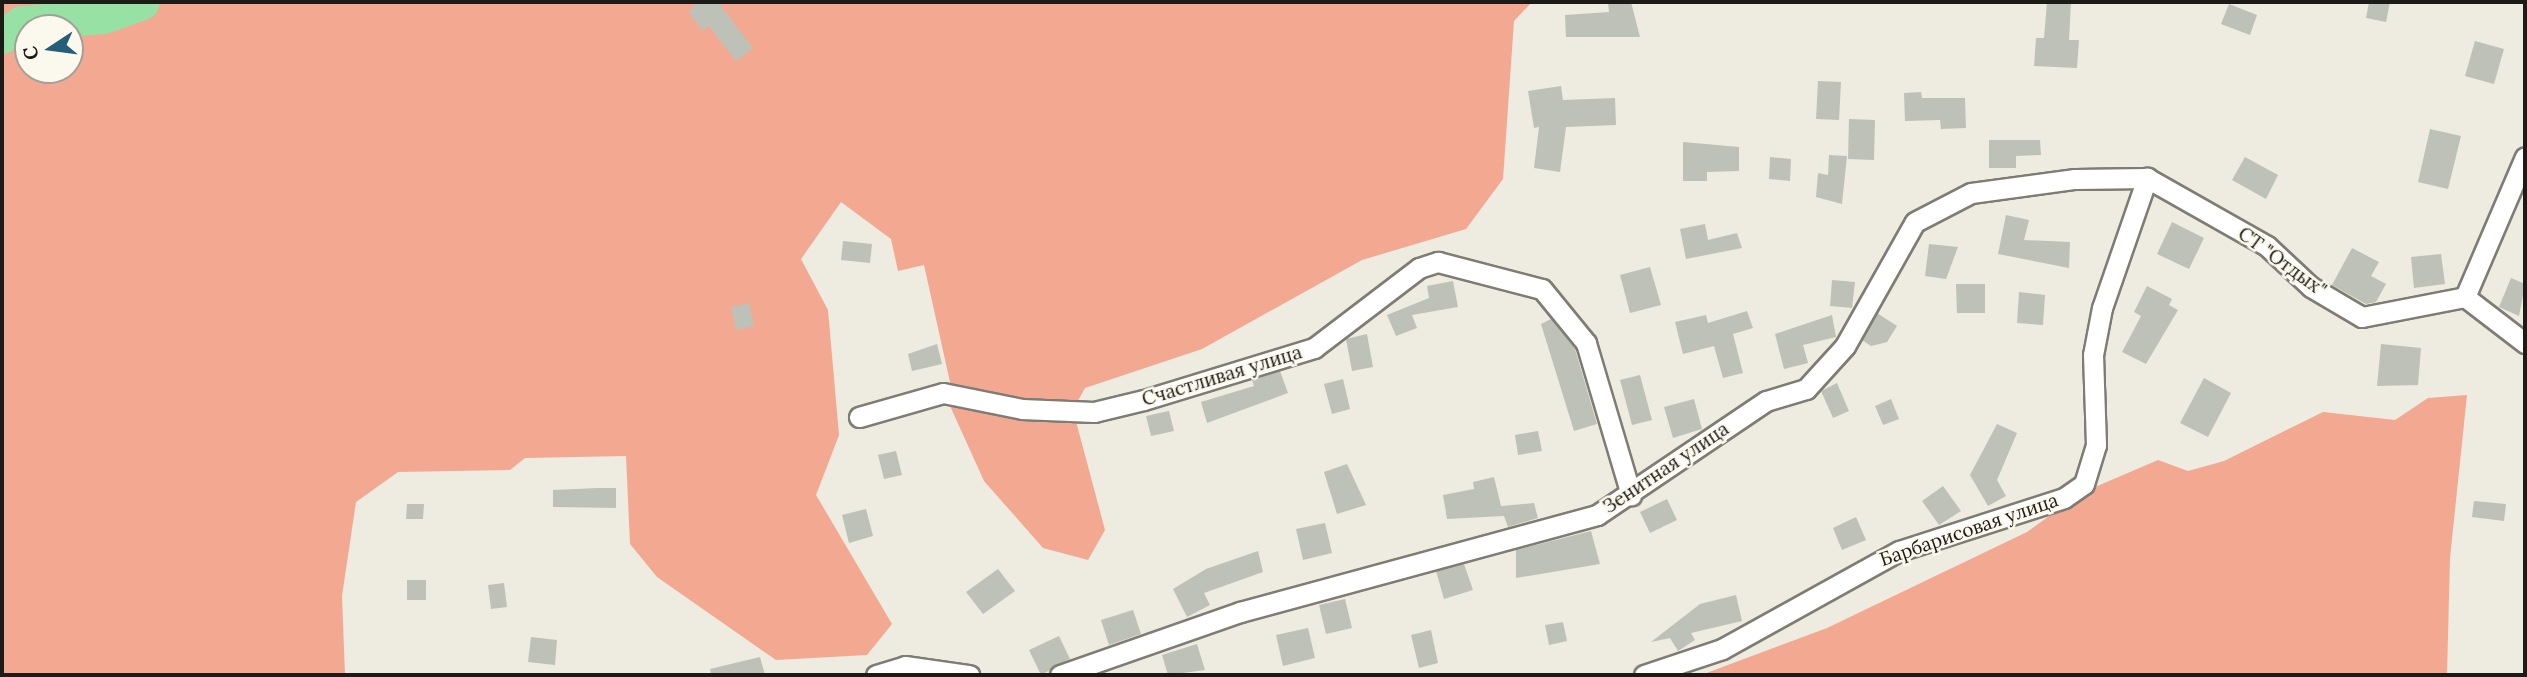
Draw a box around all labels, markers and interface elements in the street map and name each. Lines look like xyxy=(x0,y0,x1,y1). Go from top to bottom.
north arrow xyxy=(14,14,84,84)
text: С xyxy=(17,44,44,62)
street label: СТ "Отдых" xyxy=(2233,222,2331,302)
street label: Счастливая улица xyxy=(1139,341,1305,411)
street label: Зенитная улица xyxy=(1599,418,1733,518)
street label: Барбарисовая улица xyxy=(1877,489,2061,571)

